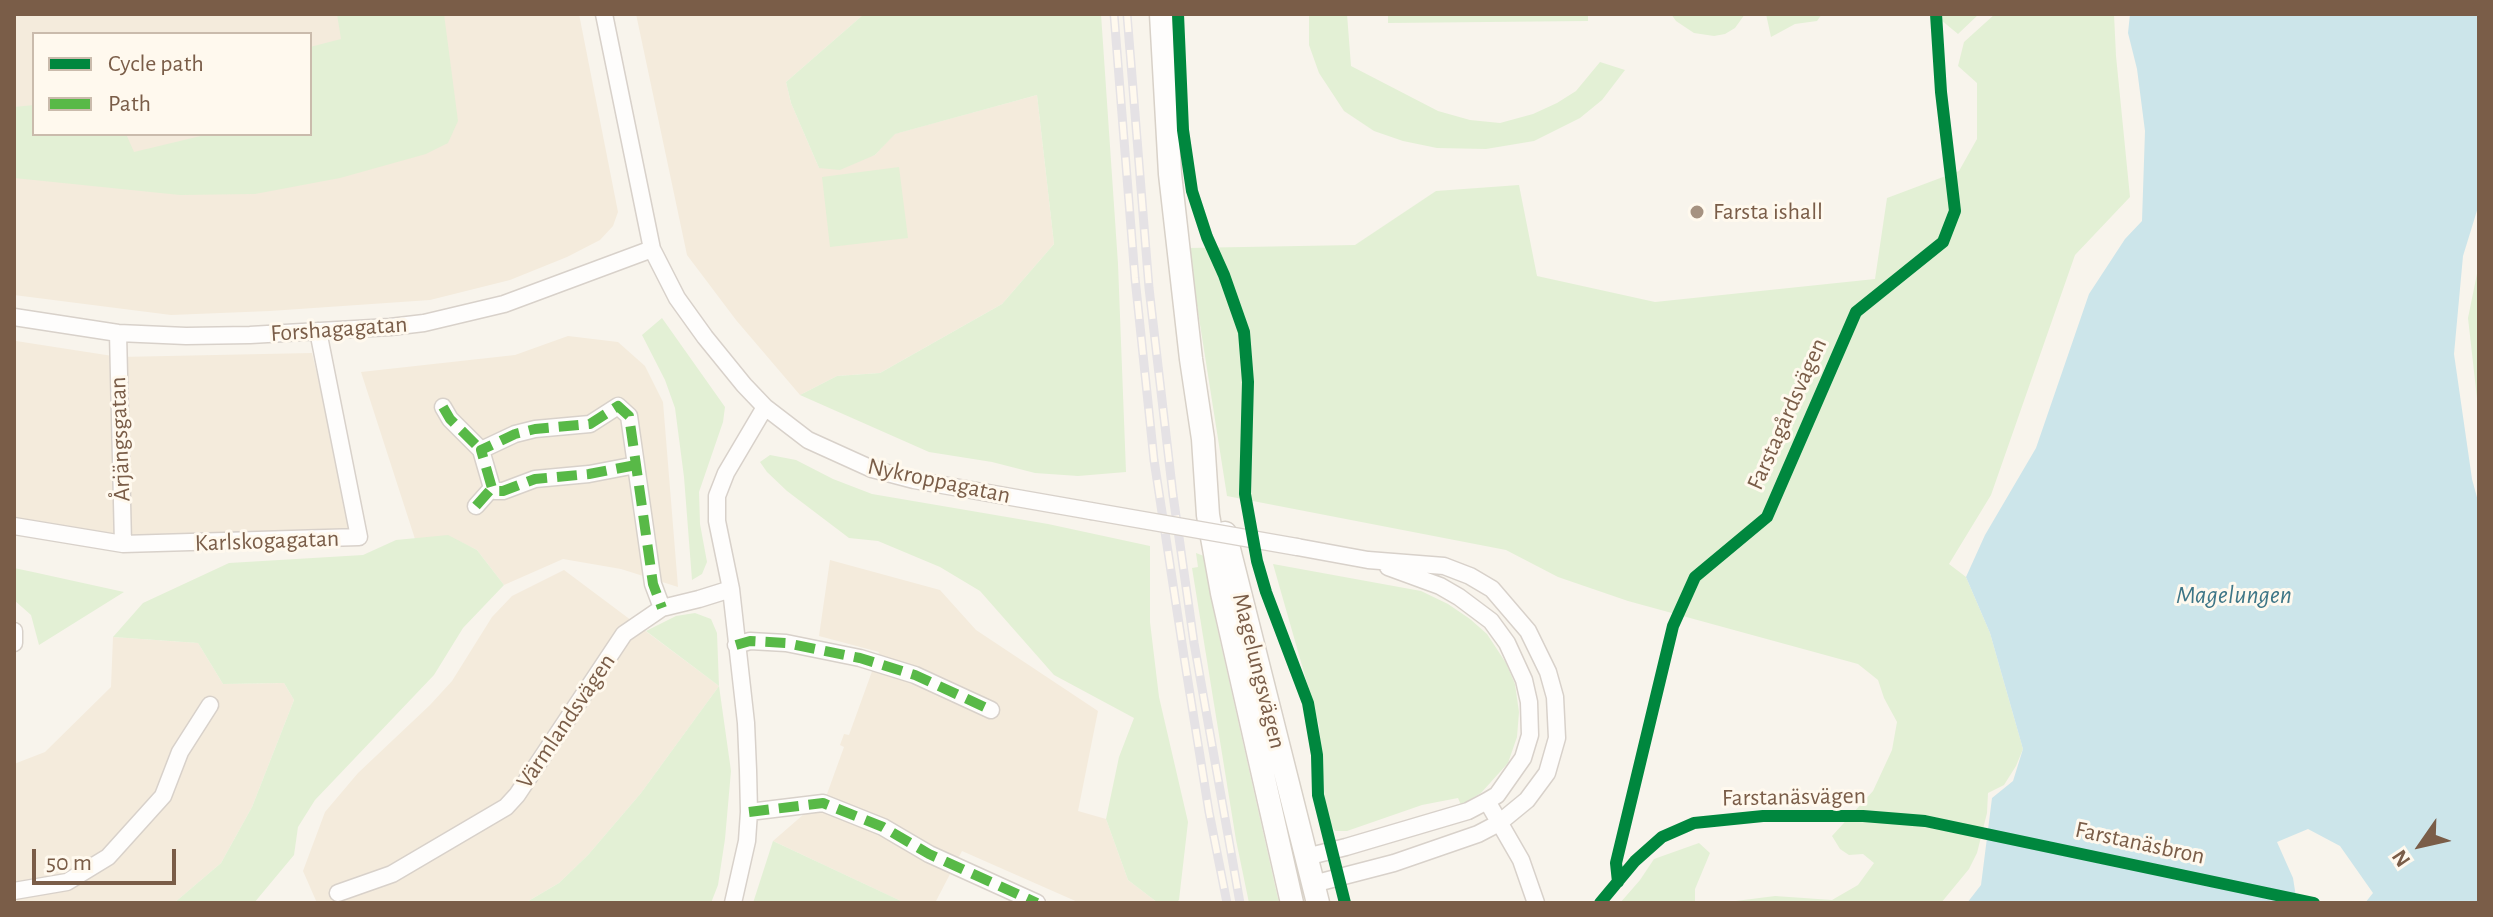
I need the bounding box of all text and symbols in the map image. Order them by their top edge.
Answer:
legend [32,32,312,136]
text: Cycle path [108,52,204,76]
text: Path [108,92,151,116]
place label: Farsta ishall [1713,198,1823,226]
marker: Farsta ishall [1688,203,1706,221]
street label: Forshagagatan [270,310,408,348]
street label: Farstagårdsvägen [1741,334,1833,494]
street label: Årjängsgatan [103,376,137,502]
street label: Nykroppagatan [865,452,1013,510]
street label: Karlskogagatan [194,524,340,558]
water label: Magelungen [2176,579,2292,611]
street label: Magelungsvägen [1226,590,1292,752]
street label: Värmlandsvägen [510,648,622,794]
street label: Farstanäsvägen [1722,781,1866,813]
north arrow [2381,805,2461,885]
street label: Farstanäsbron [2073,815,2207,871]
scale bar [36,833,180,883]
text: N [2388,846,2415,871]
text: 50 m [46,851,92,875]

